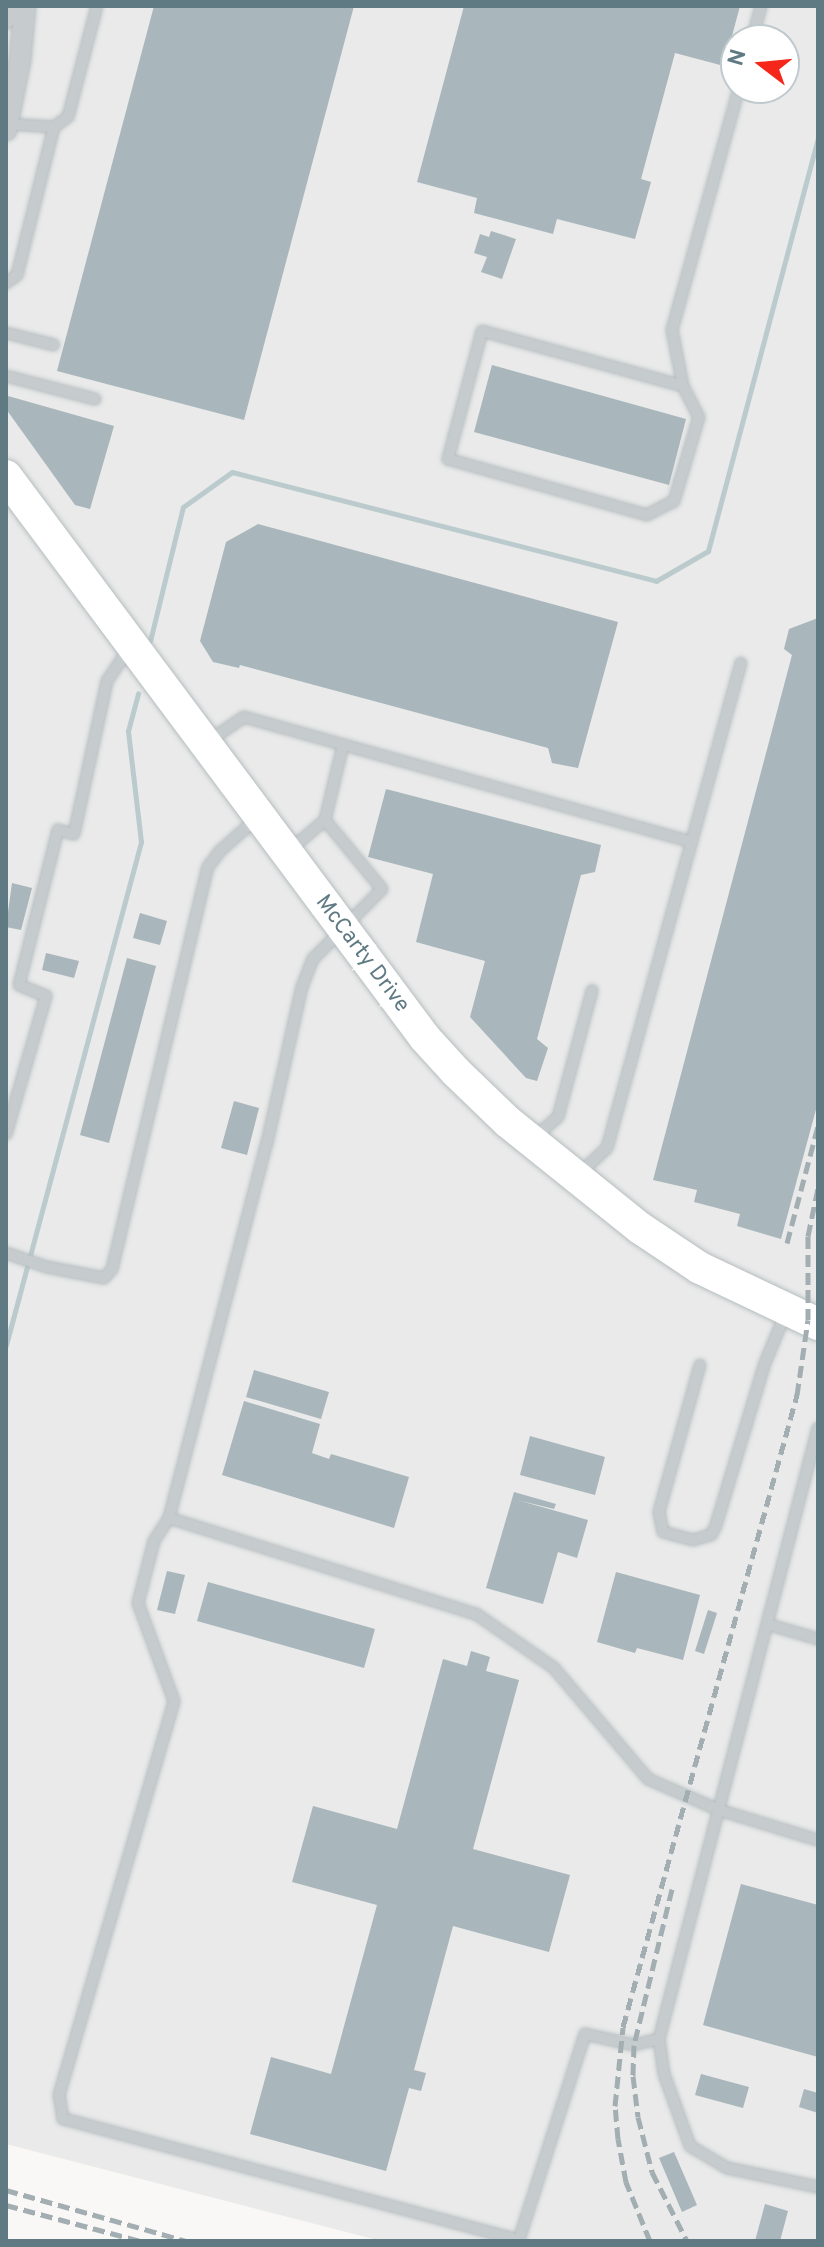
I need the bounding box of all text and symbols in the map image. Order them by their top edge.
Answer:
north arrow [720,24,800,104]
text: N [723,46,754,69]
street label: McCarty Drive [309,890,415,1018]

